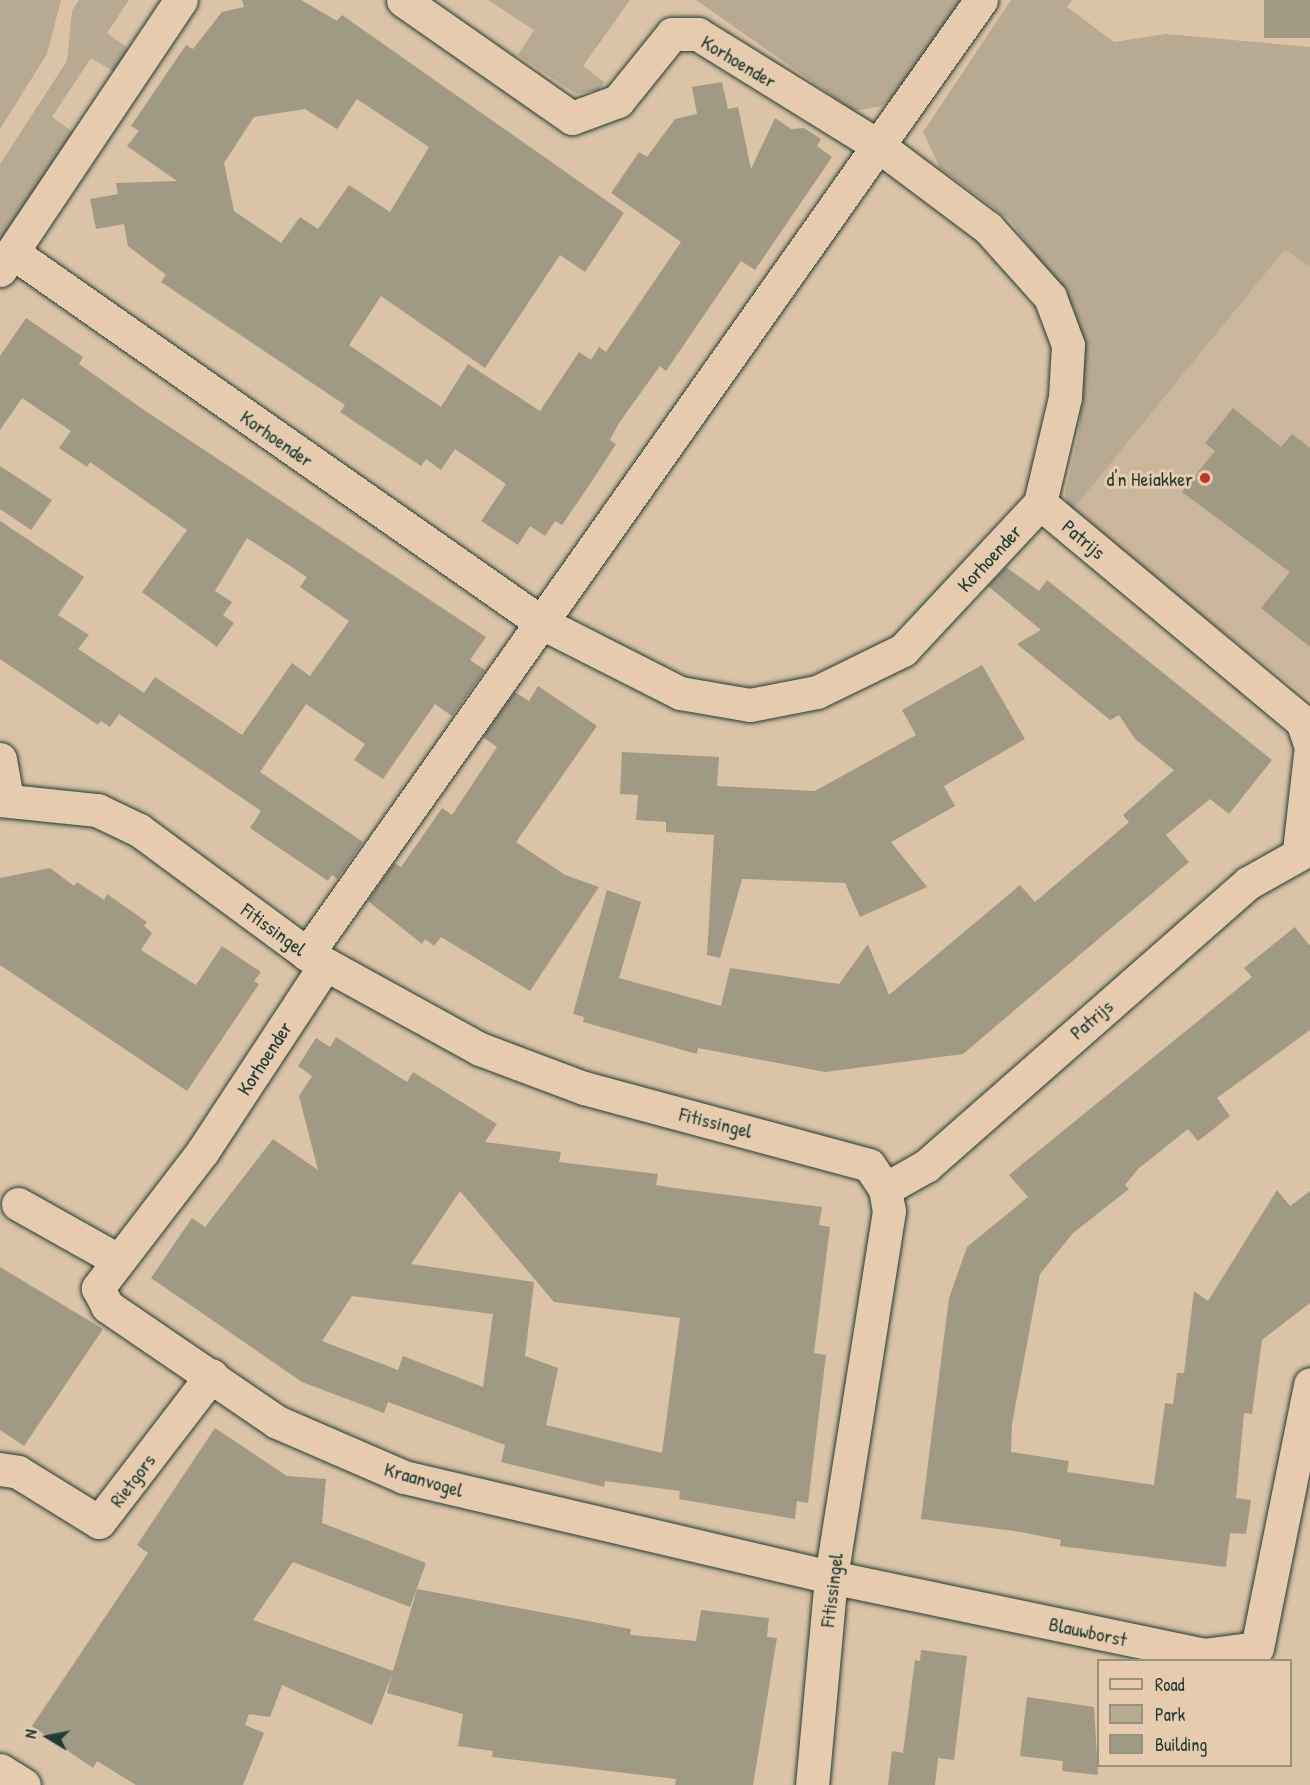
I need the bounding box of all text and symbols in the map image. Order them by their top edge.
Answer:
street label: Korhoender [697,29,781,93]
street label: Korhoender [236,404,318,472]
place label: d'n Heiakker [1106,466,1193,490]
marker: d'n Heiakker [1198,471,1212,485]
street label: Patrijs [1058,514,1110,564]
street label: Korhoender [952,519,1026,597]
street label: Fitissingel [237,897,311,961]
street label: Patrijs [1065,994,1117,1044]
street label: Korhoender [231,1017,297,1099]
street label: Fitissingel [677,1101,755,1143]
street label: Rietgors [104,1449,160,1511]
street label: Kraanvogel [382,1456,466,1502]
street label: Fitissingel [815,1552,847,1628]
street label: Blauwborst [1047,1611,1129,1651]
legend [1097,1659,1292,1767]
text: Road [1155,1672,1185,1697]
text: Park [1155,1702,1185,1727]
north arrow [18,1707,78,1767]
text: N [19,1728,42,1740]
text: Building [1155,1732,1207,1757]

